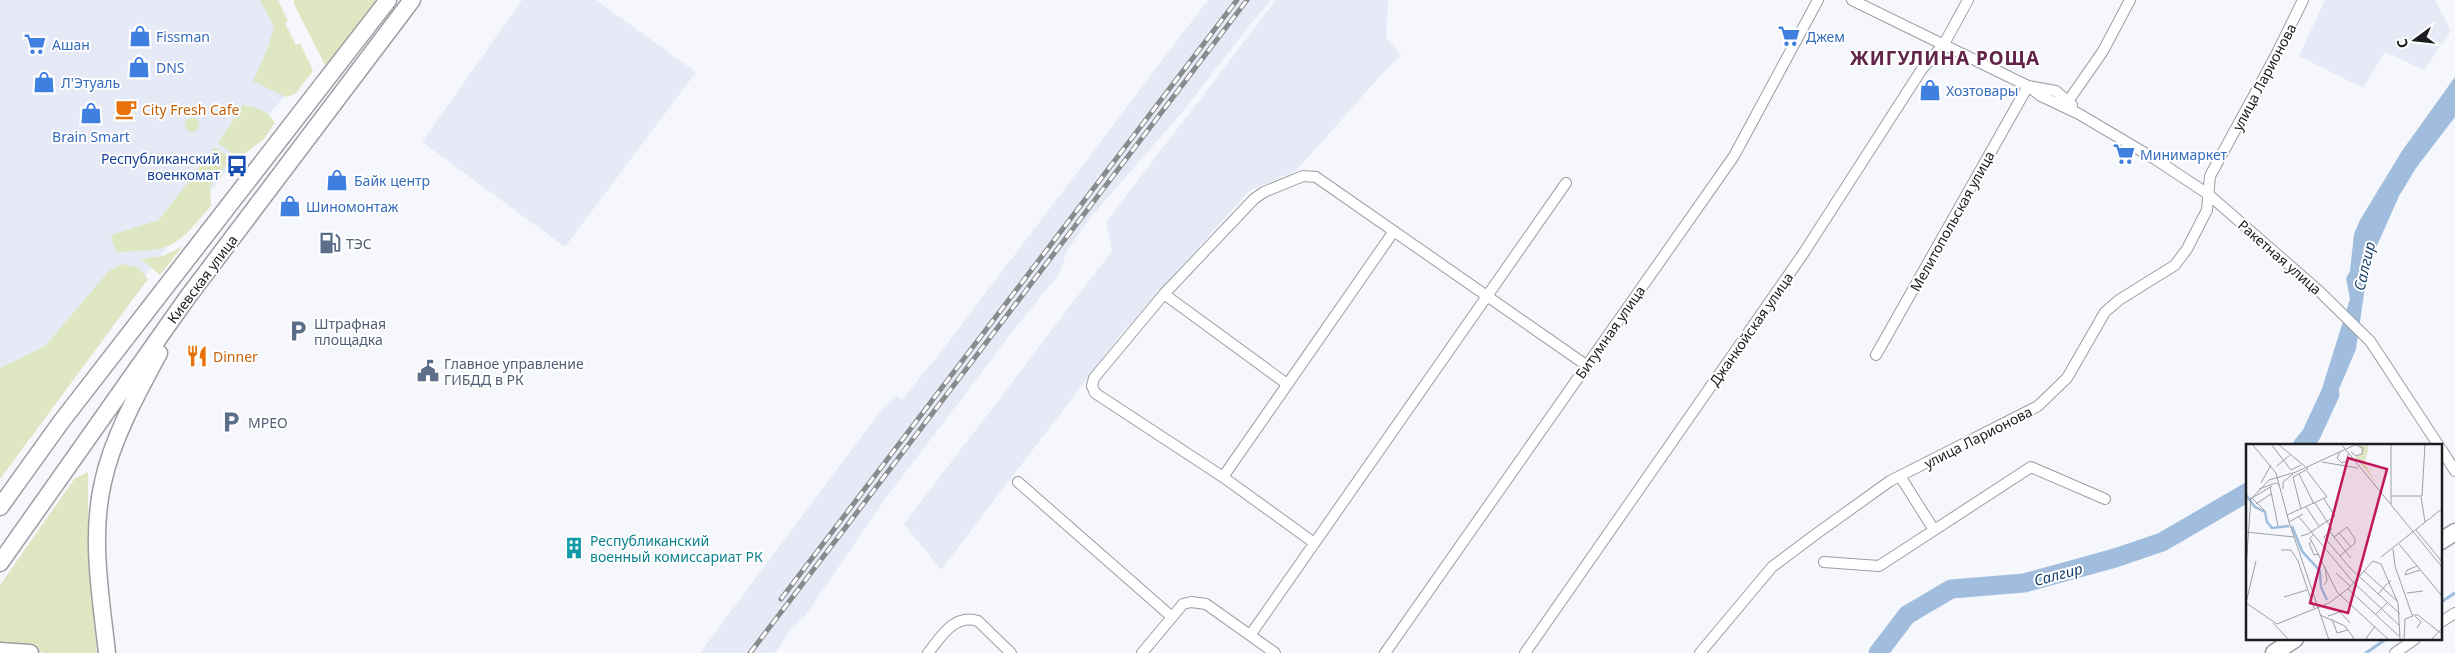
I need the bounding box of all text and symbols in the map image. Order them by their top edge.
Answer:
north arrow [2390,15,2440,65]
street label: улица Ларионова [2228,20,2300,134]
shop icon: Fissman [127,23,153,49]
supermarket icon: Джем [1776,23,1802,49]
place label: Fissman [156,27,210,46]
place label: Джем [1806,27,1845,46]
supermarket icon: Ашан [22,31,48,57]
place label: Ашан [52,35,90,54]
text: С [2392,37,2412,50]
district label: ЖИГУЛИНА РОЩА [1850,45,2040,71]
shop icon: DNS [126,54,152,80]
place label: DNS [156,58,185,77]
shop icon: Л'Этуаль [31,69,57,95]
place label: Л'Этуаль [61,73,120,92]
shop icon: Хозтовары [1917,77,1943,103]
place label: Хозтовары [1946,81,2018,100]
cafe icon: City Fresh Cafe [113,96,139,122]
shop icon: Brain Smart [78,100,104,126]
place label: City Fresh Cafe [142,100,239,119]
place label: Brain Smart [52,127,130,146]
supermarket icon: Минимаркет [2111,141,2137,167]
place label: Минимаркет [2140,145,2227,164]
street label: Мелитопольская улица [1905,147,1999,295]
place label: Республиканский военкомат [101,149,220,184]
bus stop icon: Республиканский военкомат [224,153,250,179]
shop icon: Байк центр [324,167,350,193]
place label: Байк центр [354,171,430,190]
shop icon: Шиномонтаж [277,193,303,219]
place label: Шиномонтаж [306,197,399,216]
street label: Ракетная улица [2234,215,2326,299]
fuel station icon: ТЭС [317,230,343,256]
street label: Киевская улица [162,231,242,327]
place label: ТЭС [346,234,372,253]
water label: Салгир [2349,240,2379,292]
street label: Джанкойская улица [1705,269,1797,389]
street label: Битумная улица [1571,282,1649,382]
place label: Штрафная площадка [314,314,386,349]
parking icon: Штрафная площадка [285,318,311,344]
restaurant icon: Dinner [184,343,210,369]
place label: Dinner [213,347,258,366]
place label: Главное управление ГИБДД в РК [444,354,584,389]
public building icon: Главное управление ГИБДД в РК [415,358,441,384]
street label: улица Ларионова [1921,402,2035,472]
parking icon: МРЕО [218,409,244,435]
place label: МРЕО [248,413,288,432]
inset map [2246,444,2442,640]
place label: Республиканский военный комиссариат РК [590,531,763,566]
building icon: Республиканский военный комиссариат РК [561,535,587,561]
water label: Салгир [2031,558,2085,590]

